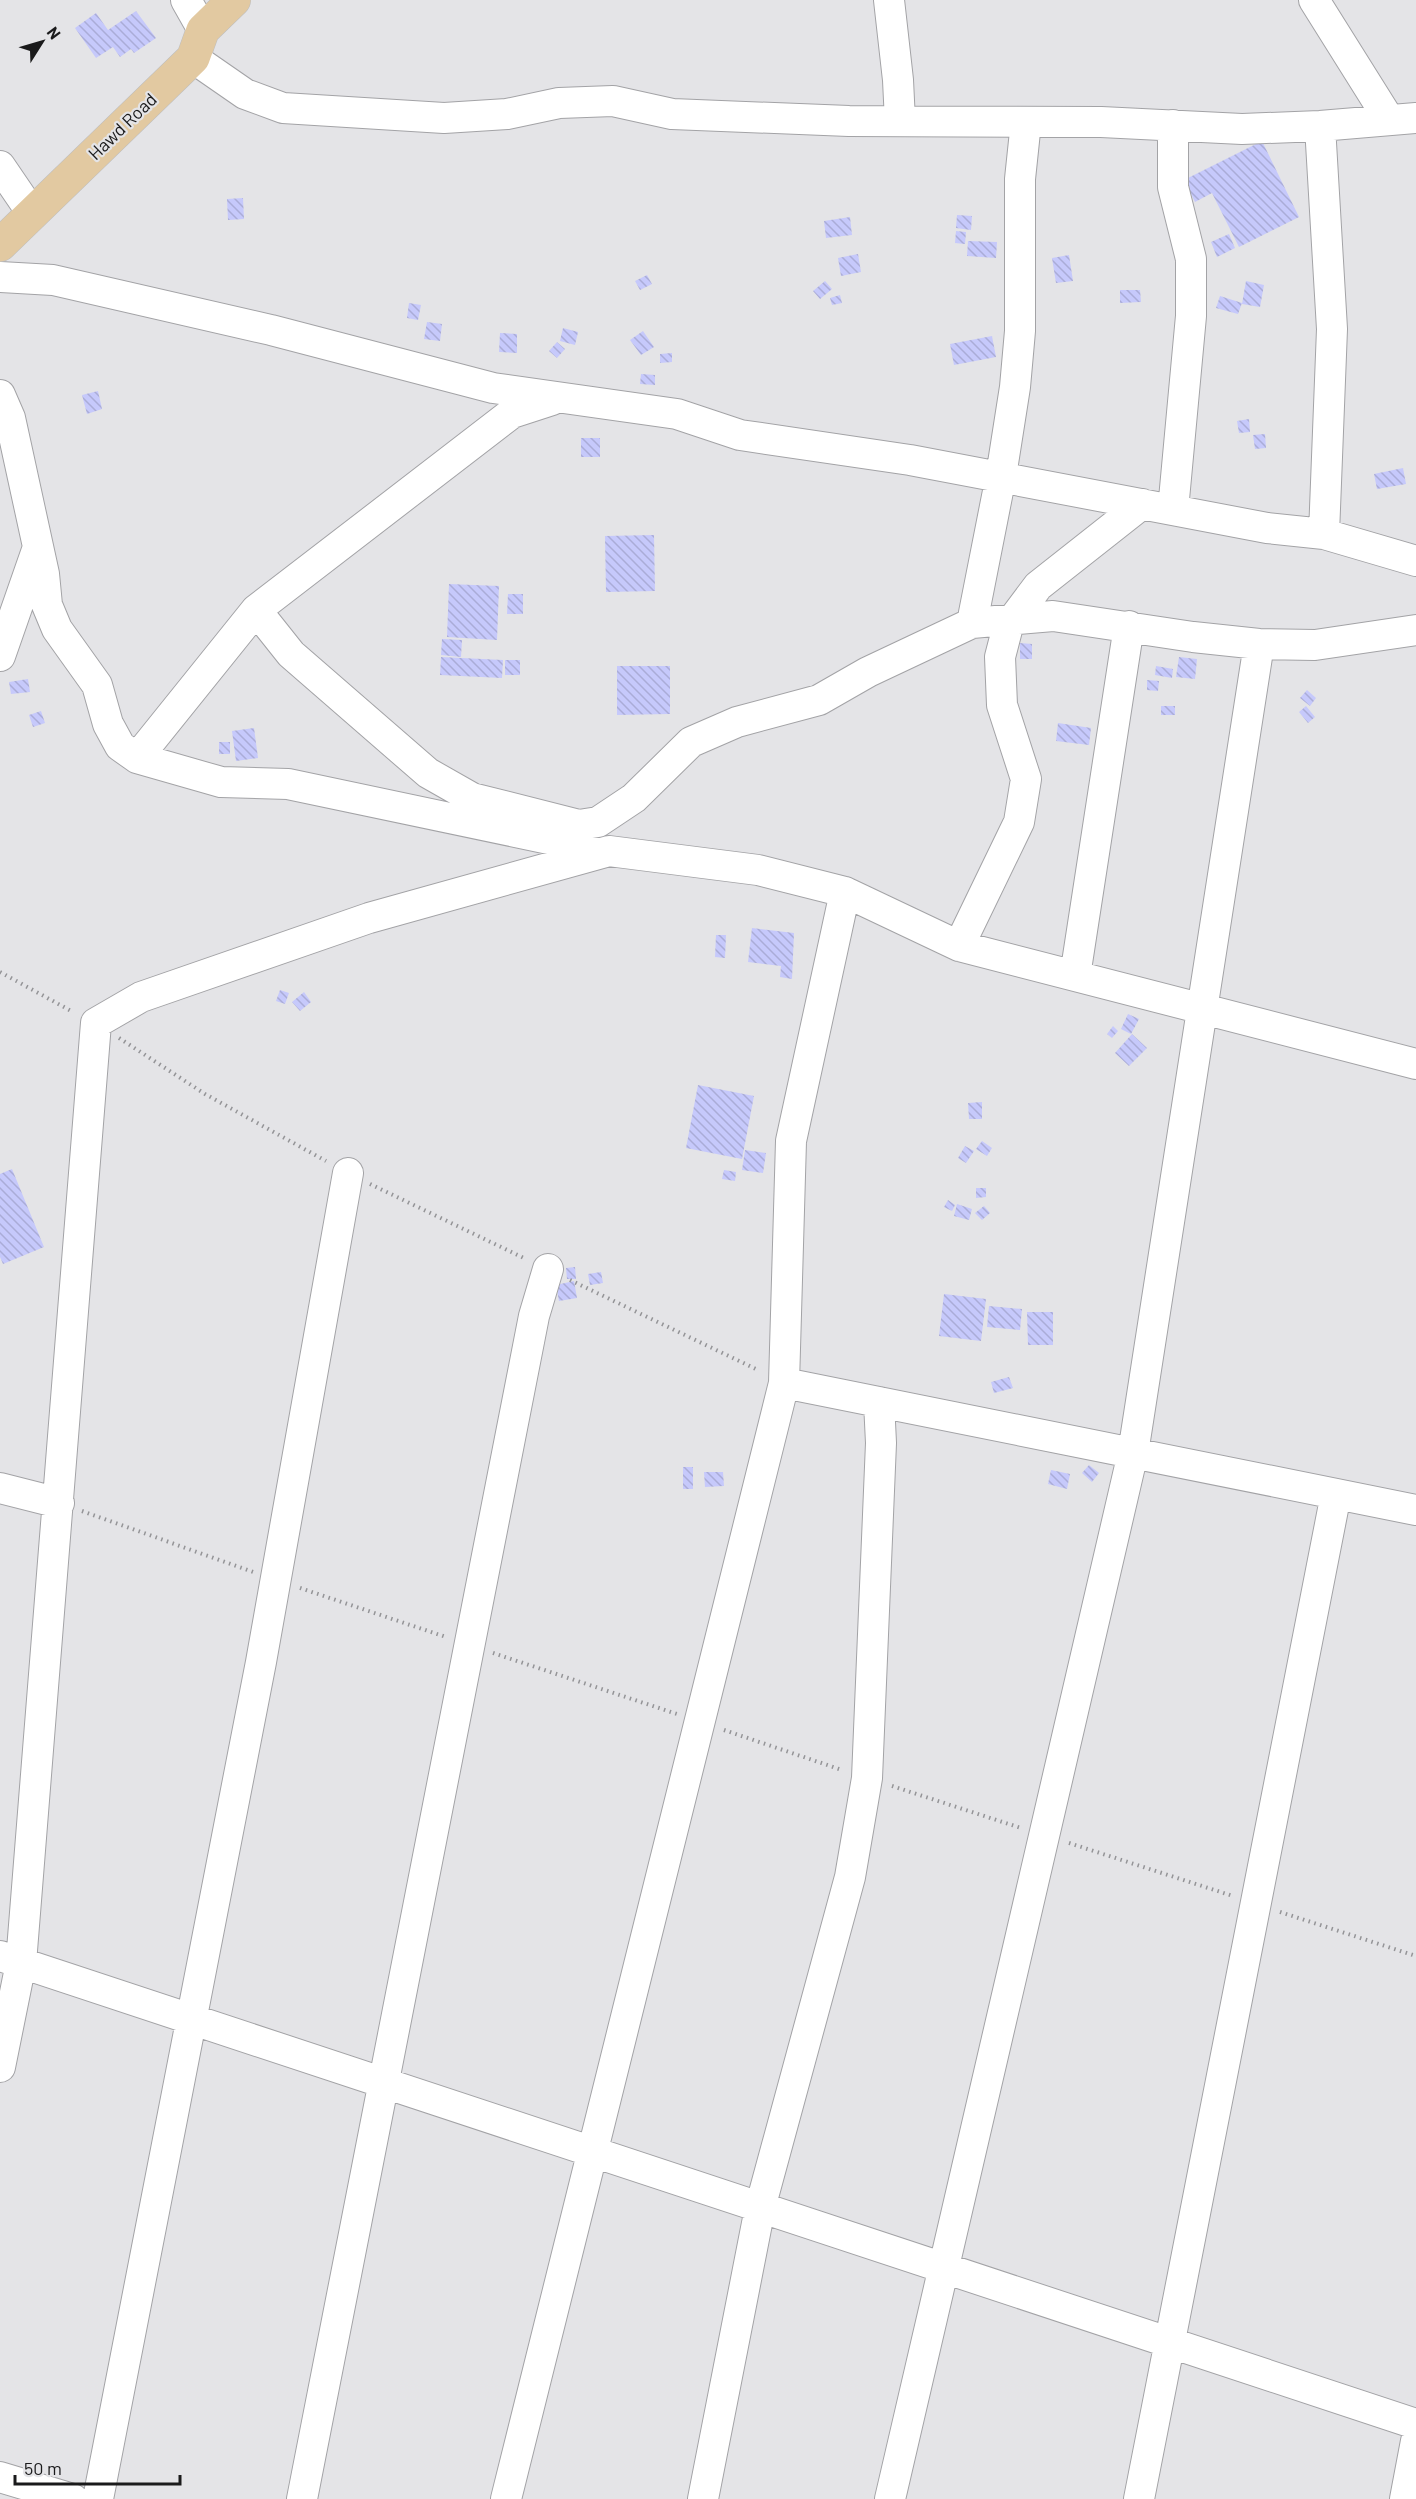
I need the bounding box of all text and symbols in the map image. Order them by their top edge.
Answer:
north arrow [12,12,72,72]
text: N [44,23,65,43]
street label: Hawd Road [83,88,161,164]
scale bar [15,2448,180,2486]
text: 50 m [24,2457,62,2479]

